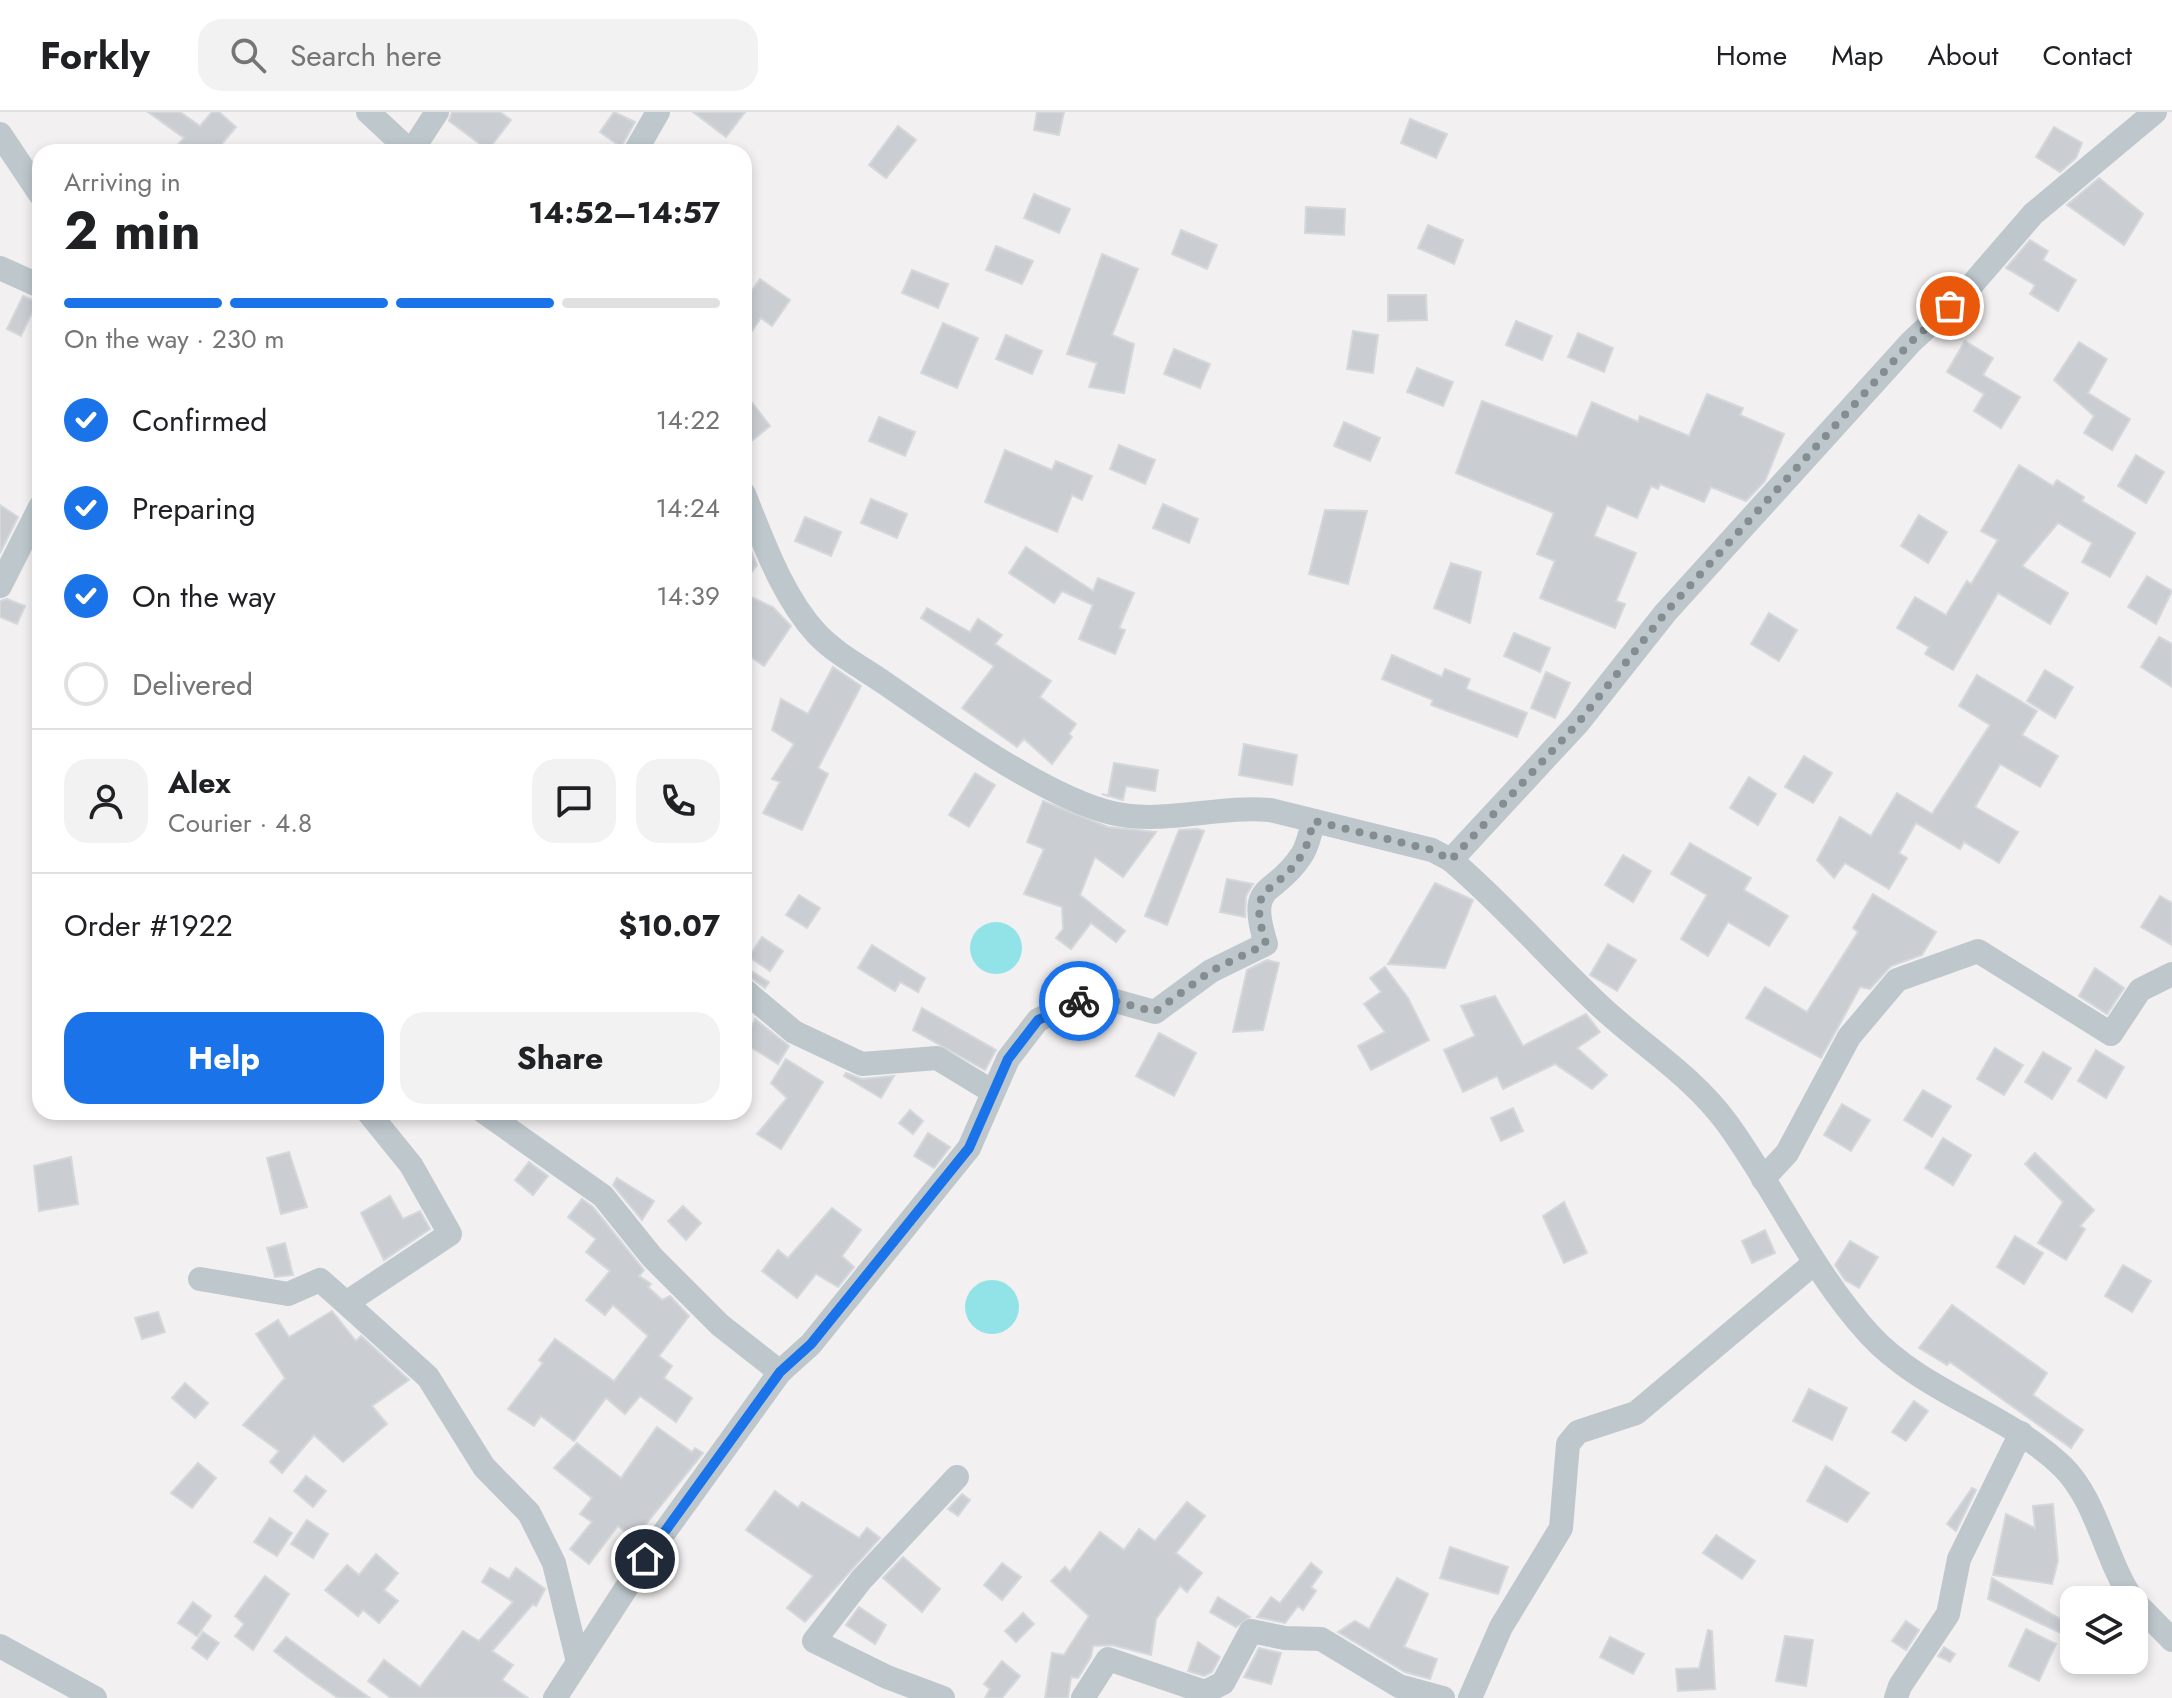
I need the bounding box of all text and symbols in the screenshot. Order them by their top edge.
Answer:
search box [198,19,758,91]
text: Forkly [40,28,150,83]
icon: search [226,33,270,77]
text: Search here [290,34,442,77]
text: Home [1716,35,1787,76]
text: Map [1831,35,1883,76]
text: About [1927,35,1999,76]
text: Contact [2043,35,2132,76]
text: Arriving in [64,163,181,201]
text: 14:52–14:57 [528,191,720,234]
text: 2 min [64,193,201,269]
pin [1916,272,1984,340]
icon: bag [1928,284,1972,328]
text: On the way · 230 m [64,320,285,358]
icon: check [64,398,108,442]
text: Confirmed [132,399,267,442]
text: 14:22 [656,401,720,439]
icon: check [64,486,108,530]
text: Preparing [132,487,256,530]
text: 14:24 [655,489,720,527]
icon: check [64,574,108,618]
text: On the way [132,575,276,618]
text: 14:39 [656,577,720,615]
text: Delivered [132,663,253,706]
button: person [64,759,148,843]
button: chat [532,759,616,843]
button: phone [636,759,720,843]
text: Alex [168,761,231,804]
text: Courier · 4.8 [168,804,312,842]
text: Order #1922 [64,904,233,947]
text: $10.07 [619,904,720,947]
courier [1039,961,1119,1041]
icon: bike [1057,979,1101,1023]
button: Help [64,1012,384,1104]
button: Share [400,1012,720,1104]
pin [611,1525,679,1593]
icon: home [623,1537,667,1581]
map controls [2060,1586,2148,1674]
button: layers [2060,1586,2148,1674]

